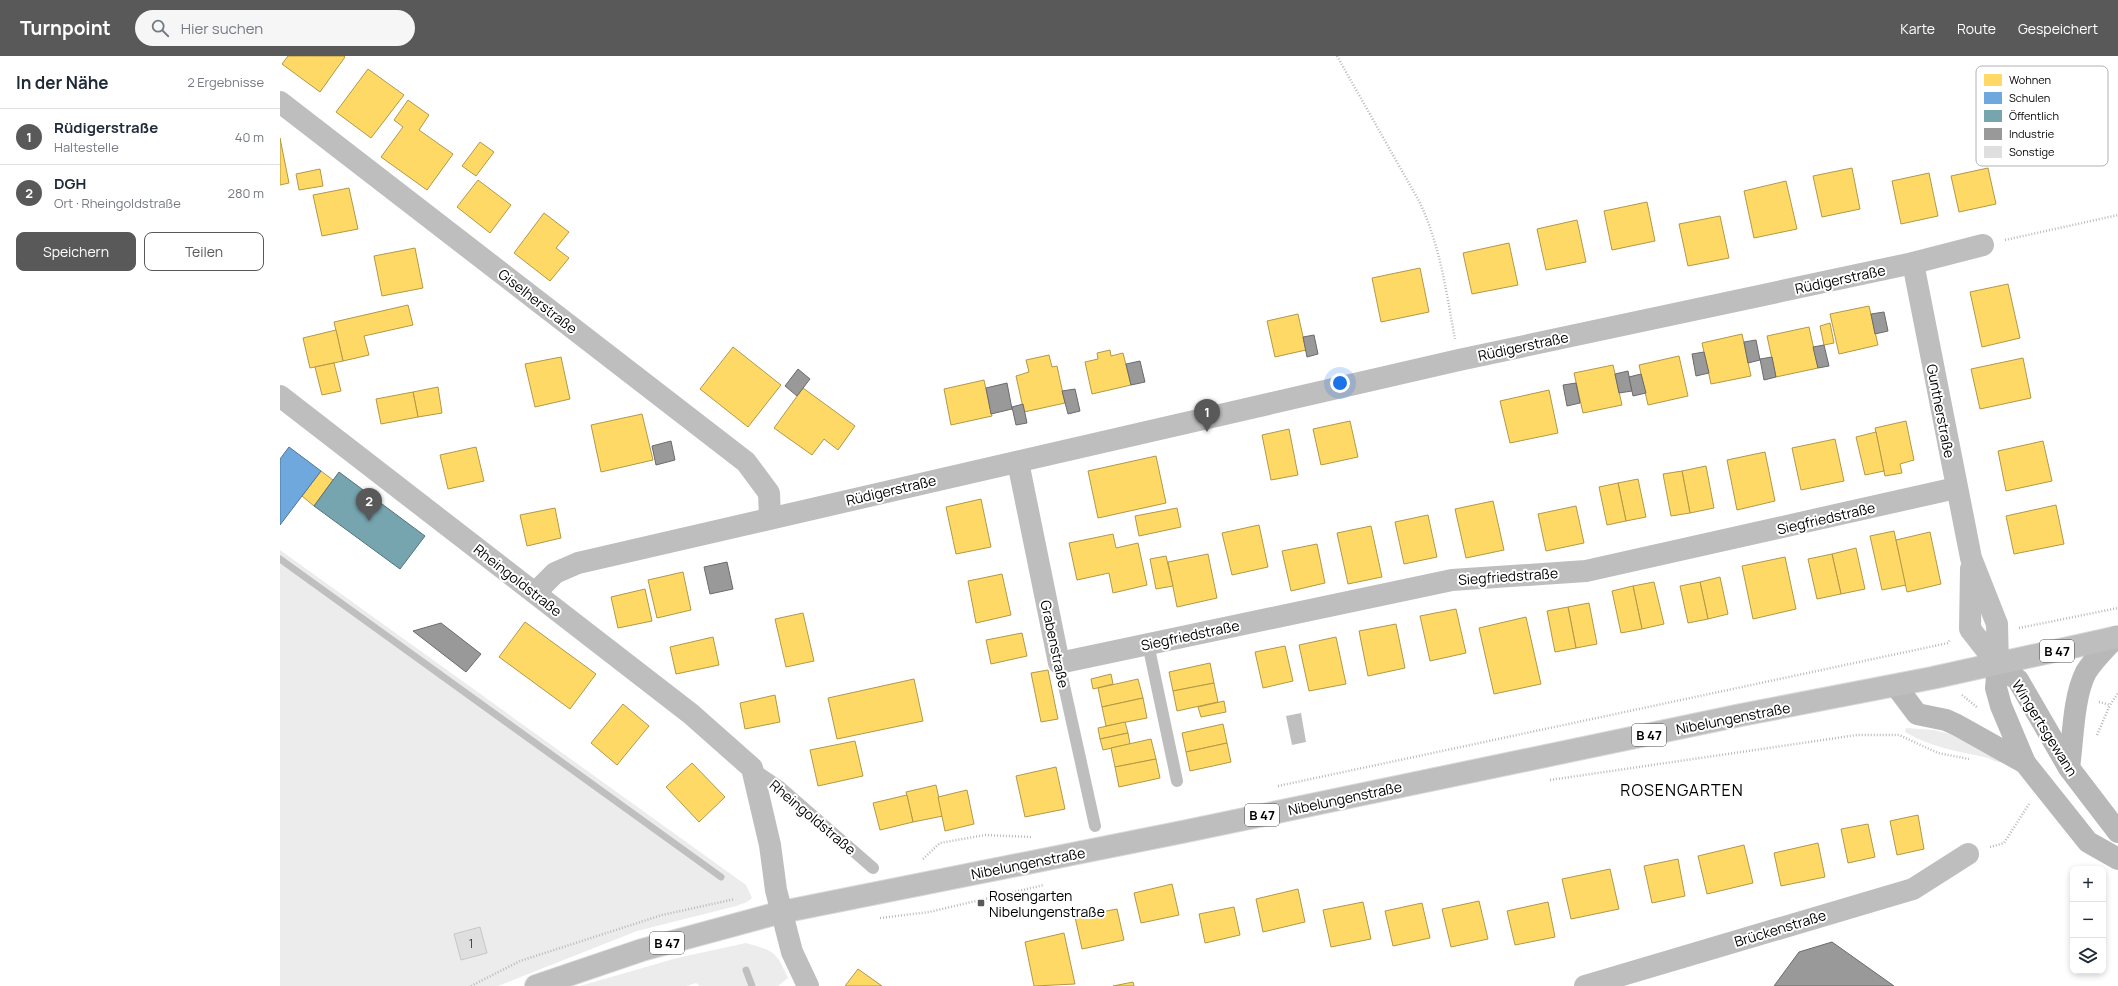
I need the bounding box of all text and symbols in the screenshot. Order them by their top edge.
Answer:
search box [135,10,415,46]
text: Turnpoint [20,15,111,41]
icon: search [149,17,171,39]
text: Hier suchen [181,18,263,39]
text: Karte [1900,19,1935,38]
text: Route [1957,19,1996,38]
text: Gespeichert [2018,19,2098,38]
legend [1976,66,2108,166]
text: In der Nähe [16,71,109,94]
text: Wohnen [2009,72,2051,87]
text: 2 Ergebnisse [187,73,264,91]
text: Schulen [2009,90,2050,105]
text: Öffentlich [2009,108,2059,123]
text: Rüdigerstraße [54,117,158,138]
text: Industrie [2009,126,2055,141]
text: 1 [26,128,32,146]
text: 40 m [235,128,264,146]
text: Haltestelle [54,138,119,156]
text: Sonstige [2009,144,2055,159]
text: DGH [54,173,86,194]
text: 2 [25,184,33,202]
text: 280 m [227,184,264,202]
text: Ort · Rheingoldstraße [54,194,181,212]
button: Speichern [16,232,136,271]
button: Teilen [144,232,264,271]
street label: Rüdigerstraße [1793,260,1887,298]
street label: Giselherstraße [495,264,581,338]
street label: Rüdigerstraße [1476,327,1570,365]
street label: Guntherstraße [1923,362,1959,460]
your location [1330,373,1350,393]
pin: 1 [1194,399,1220,432]
street label: Rüdigerstraße [844,470,938,510]
pin: 2 [356,488,382,521]
street label: Siegfriedstraße [1775,497,1877,539]
street label: Rheingoldstraße [470,540,566,620]
street label: Siegfriedstraße [1457,563,1559,589]
street label: Grabenstraße [1036,598,1074,690]
street label: Siegfriedstraße [1139,615,1241,655]
road number: B 47 [2040,640,2074,662]
street label: Wingertsgewann [2008,676,2082,780]
street label: Nibelungenstraße [1674,698,1792,738]
road number: B 47 [1632,724,1666,746]
street label: Rheingoldstraße [766,775,860,859]
street label: Nibelungenstraße [1286,777,1404,819]
district label: ROSENGARTEN [1620,779,1744,801]
road number: B 47 [1245,804,1279,826]
street label: Nibelungenstraße [969,843,1087,883]
map controls [2070,866,2106,974]
button: + [2070,866,2106,902]
place label: Rosengarten Nibelungenstraße [989,886,1105,921]
marker: Rosengarten Nibelungenstraße [976,898,986,908]
button: − [2070,902,2106,938]
street label: Brückenstraße [1732,905,1828,951]
road number: B 47 [650,932,684,954]
house number: 1 [469,935,473,952]
button: layers [2070,938,2106,974]

